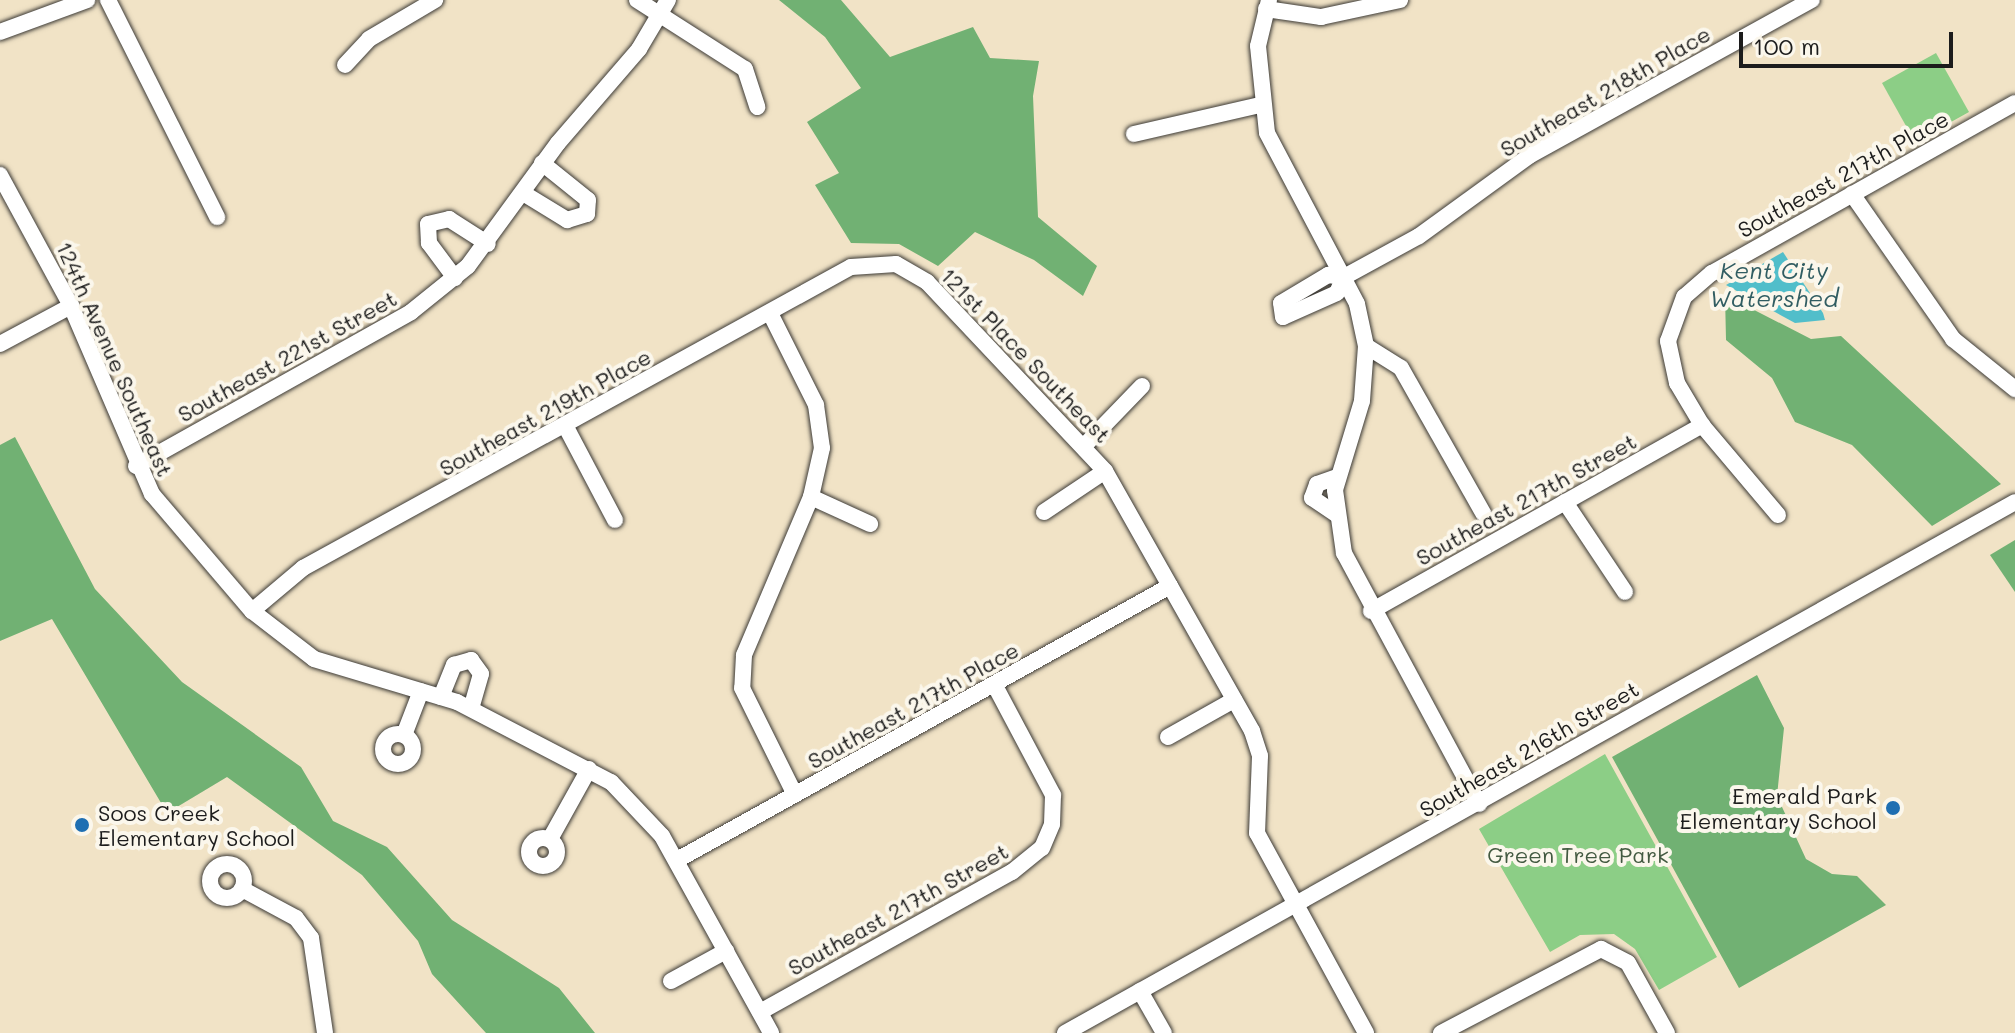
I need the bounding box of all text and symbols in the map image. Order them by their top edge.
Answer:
scale bar [1743,16,1957,66]
street label: Southeast 218th Place [1495,20,1715,162]
text: 100 m [1753,30,1820,61]
street label: Southeast 217th Place [1733,105,1953,243]
street label: 124th Avenue Southeast [51,237,179,481]
water label: Kent City Watershed [1710,256,1838,312]
street label: 121st Place Southeast [936,262,1116,448]
street label: Southeast 221st Street [173,285,401,427]
street label: Southeast 219th Place [435,343,655,481]
street label: Southeast 217th Street [1411,427,1641,571]
street label: Southeast 217th Place [803,636,1023,774]
street label: Southeast 216th Street [1415,675,1643,823]
place label: Emerald Park Elementary School [1680,782,1877,834]
place label: Soos Creek Elementary School [98,799,295,850]
marker: Emerald Park Elementary School [1884,799,1902,817]
marker: Soos Creek Elementary School [73,816,91,834]
street label: Southeast 217th Street [783,837,1013,981]
park label: Green Tree Park [1487,842,1669,868]

